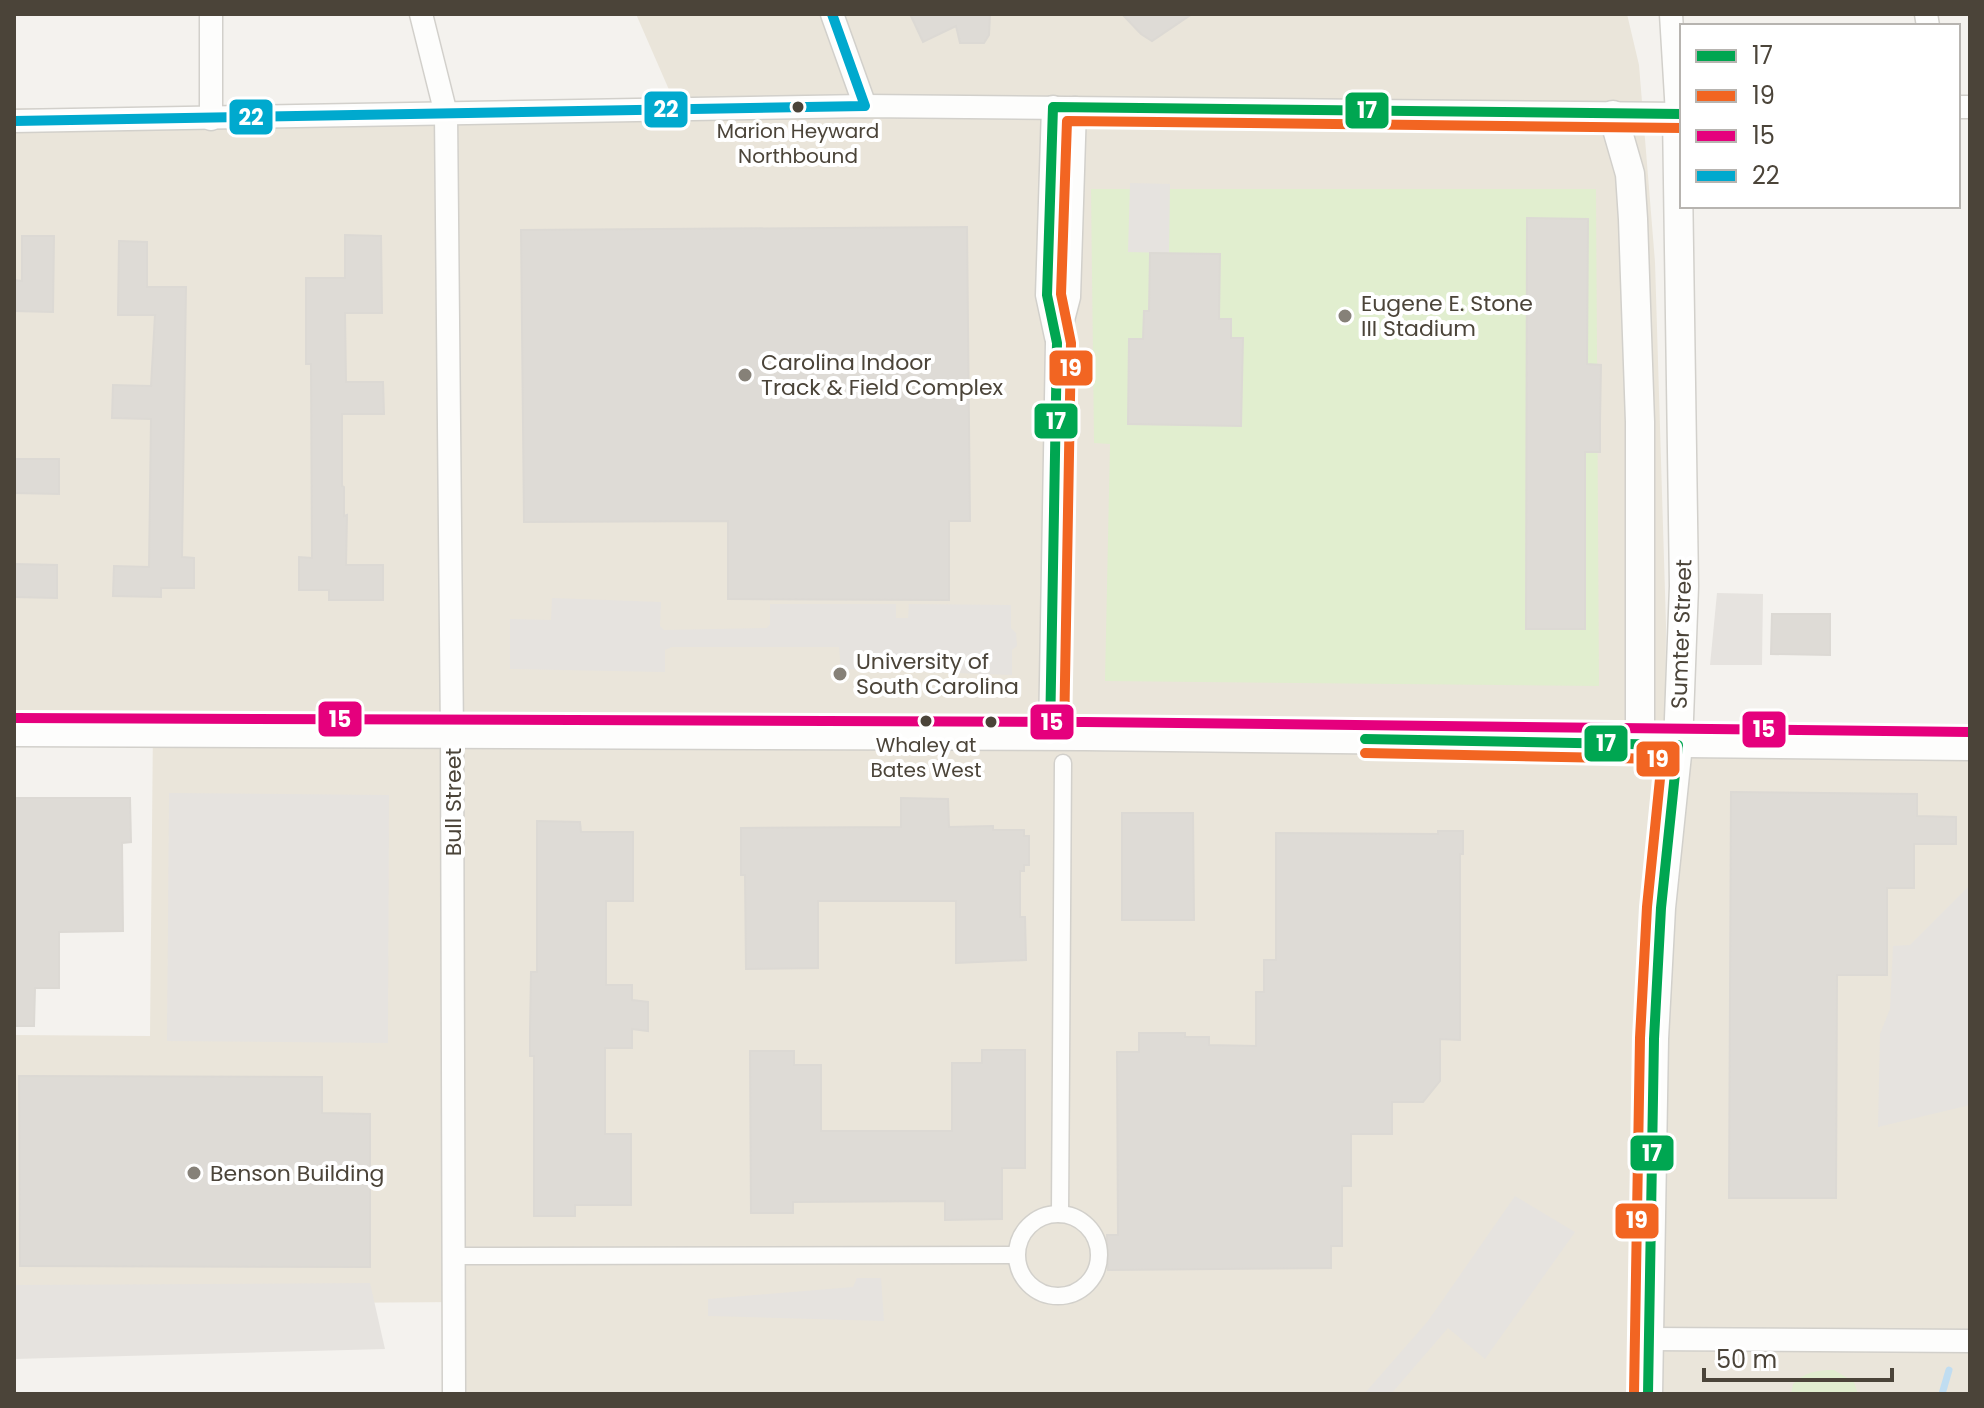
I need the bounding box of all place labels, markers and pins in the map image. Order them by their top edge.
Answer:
marker: Marion Heyward Northbound [790,99,806,115]
place label: Marion Heyward Northbound [717,117,879,170]
place label: Eugene E. Stone III Stadium [1361,288,1533,344]
marker: Eugene E. Stone III Stadium [1336,307,1354,325]
place label: Carolina Indoor Track & Field Complex [761,347,1004,403]
marker: Carolina Indoor Track & Field Complex [736,366,754,384]
place label: University of South Carolina [856,646,1019,702]
marker: University of South Carolina [831,665,849,683]
marker: Whaley at Bates West [918,713,934,729]
unlabelled marker [983,714,999,730]
place label: Whaley at Bates West [871,731,981,784]
place label: Benson Building [210,1158,384,1189]
marker: Benson Building [185,1164,203,1182]

